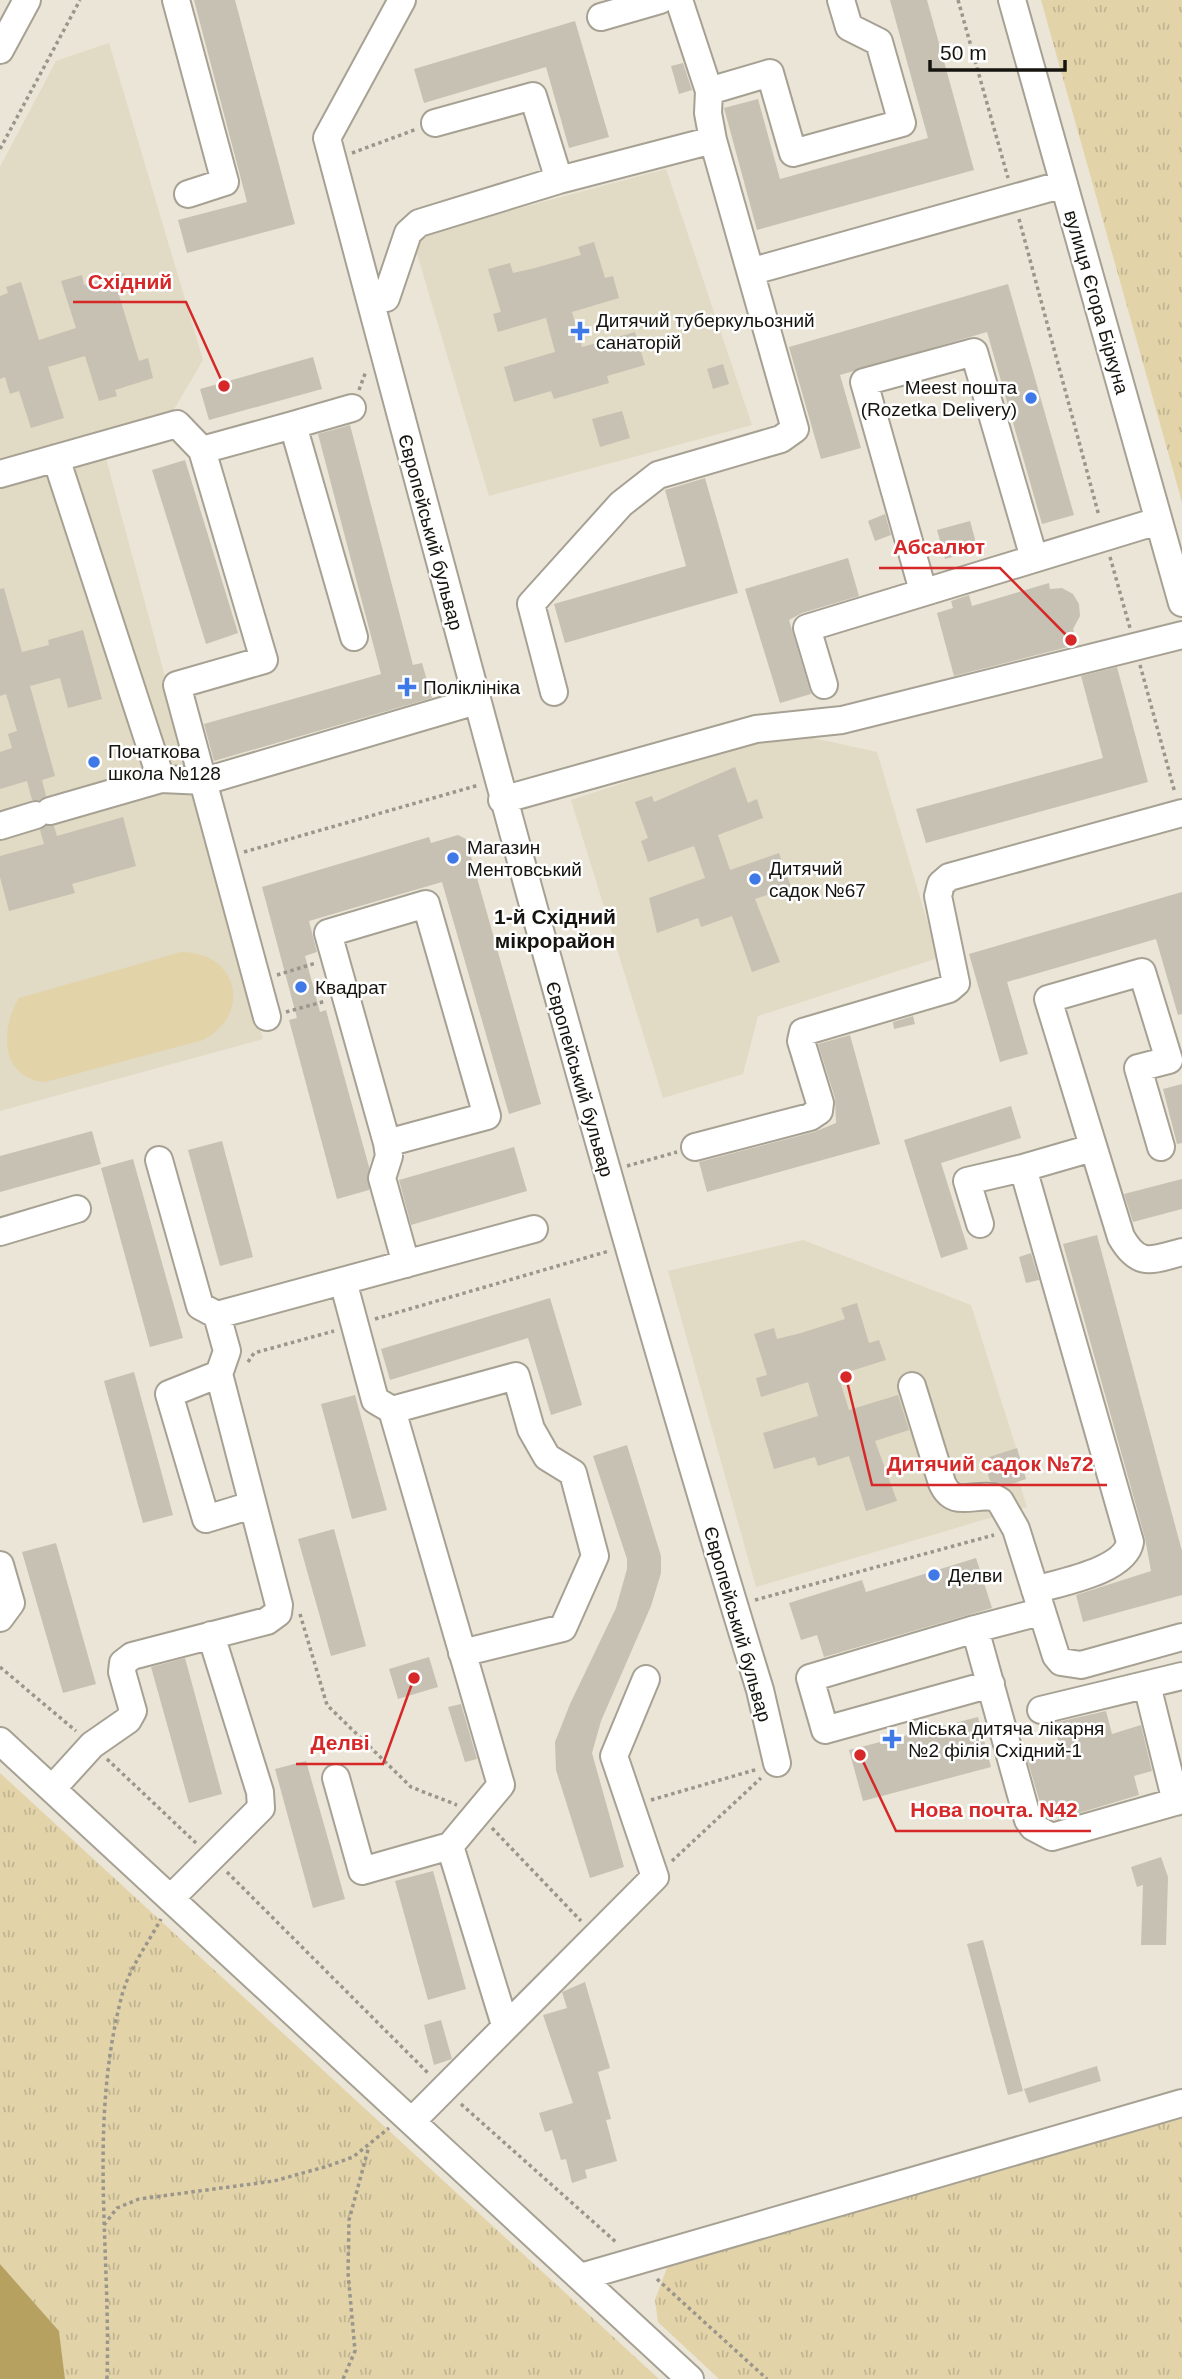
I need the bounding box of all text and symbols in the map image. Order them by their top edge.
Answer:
scale bar [930,28,1065,72]
text: 50 m [940,41,987,64]
street label: вулиця Єгора Біркуна [1060,208,1133,397]
callout: Східний [73,260,186,302]
text: Східний [88,270,172,293]
place label: Дитячий туберкульозний санаторій [596,310,815,353]
marker: Дитячий туберкульозний санаторій [570,321,590,341]
place label: Meest пошта (Rozetka Delivery) [861,377,1017,420]
marker: Meest пошта (Rozetka Delivery) [1023,390,1039,406]
street label: Європейський бульвар [394,432,467,632]
callout: Абсалют [879,526,1000,568]
text: Абсалют [893,535,985,558]
marker: Поліклініка [397,677,417,697]
place label: Поліклініка [423,677,520,698]
place label: Початкова школа №128 [108,741,221,784]
marker: Початкова школа №128 [86,754,102,770]
place label: Магазин Ментовський [467,837,582,880]
marker: Магазин Ментовський [445,850,461,866]
place label: Дитячий садок №67 [769,858,866,901]
marker: Дитячий садок №67 [747,871,763,887]
district label: 1-й Східний мікрорайон [494,905,616,952]
place label: Квадрат [315,977,387,998]
marker: Квадрат [293,979,309,995]
street label: Європейський бульвар [542,979,617,1179]
callout: Дитячий садок №72 [872,1443,1107,1485]
text: Дитячий садок №72 [886,1452,1094,1475]
street label: Європейський бульвар [700,1524,775,1724]
place label: Делви [948,1565,1003,1586]
marker: Делви [926,1567,942,1583]
place label: Міська дитяча лікарня №2 філія Східний-1 [908,1718,1104,1761]
callout: Делві [296,1722,383,1764]
marker: Міська дитяча лікарня №2 філія Східний-1 [882,1729,902,1749]
text: Делві [311,1731,369,1754]
callout: Нова почта. N42 [896,1789,1091,1831]
text: Нова почта. N42 [910,1798,1078,1821]

